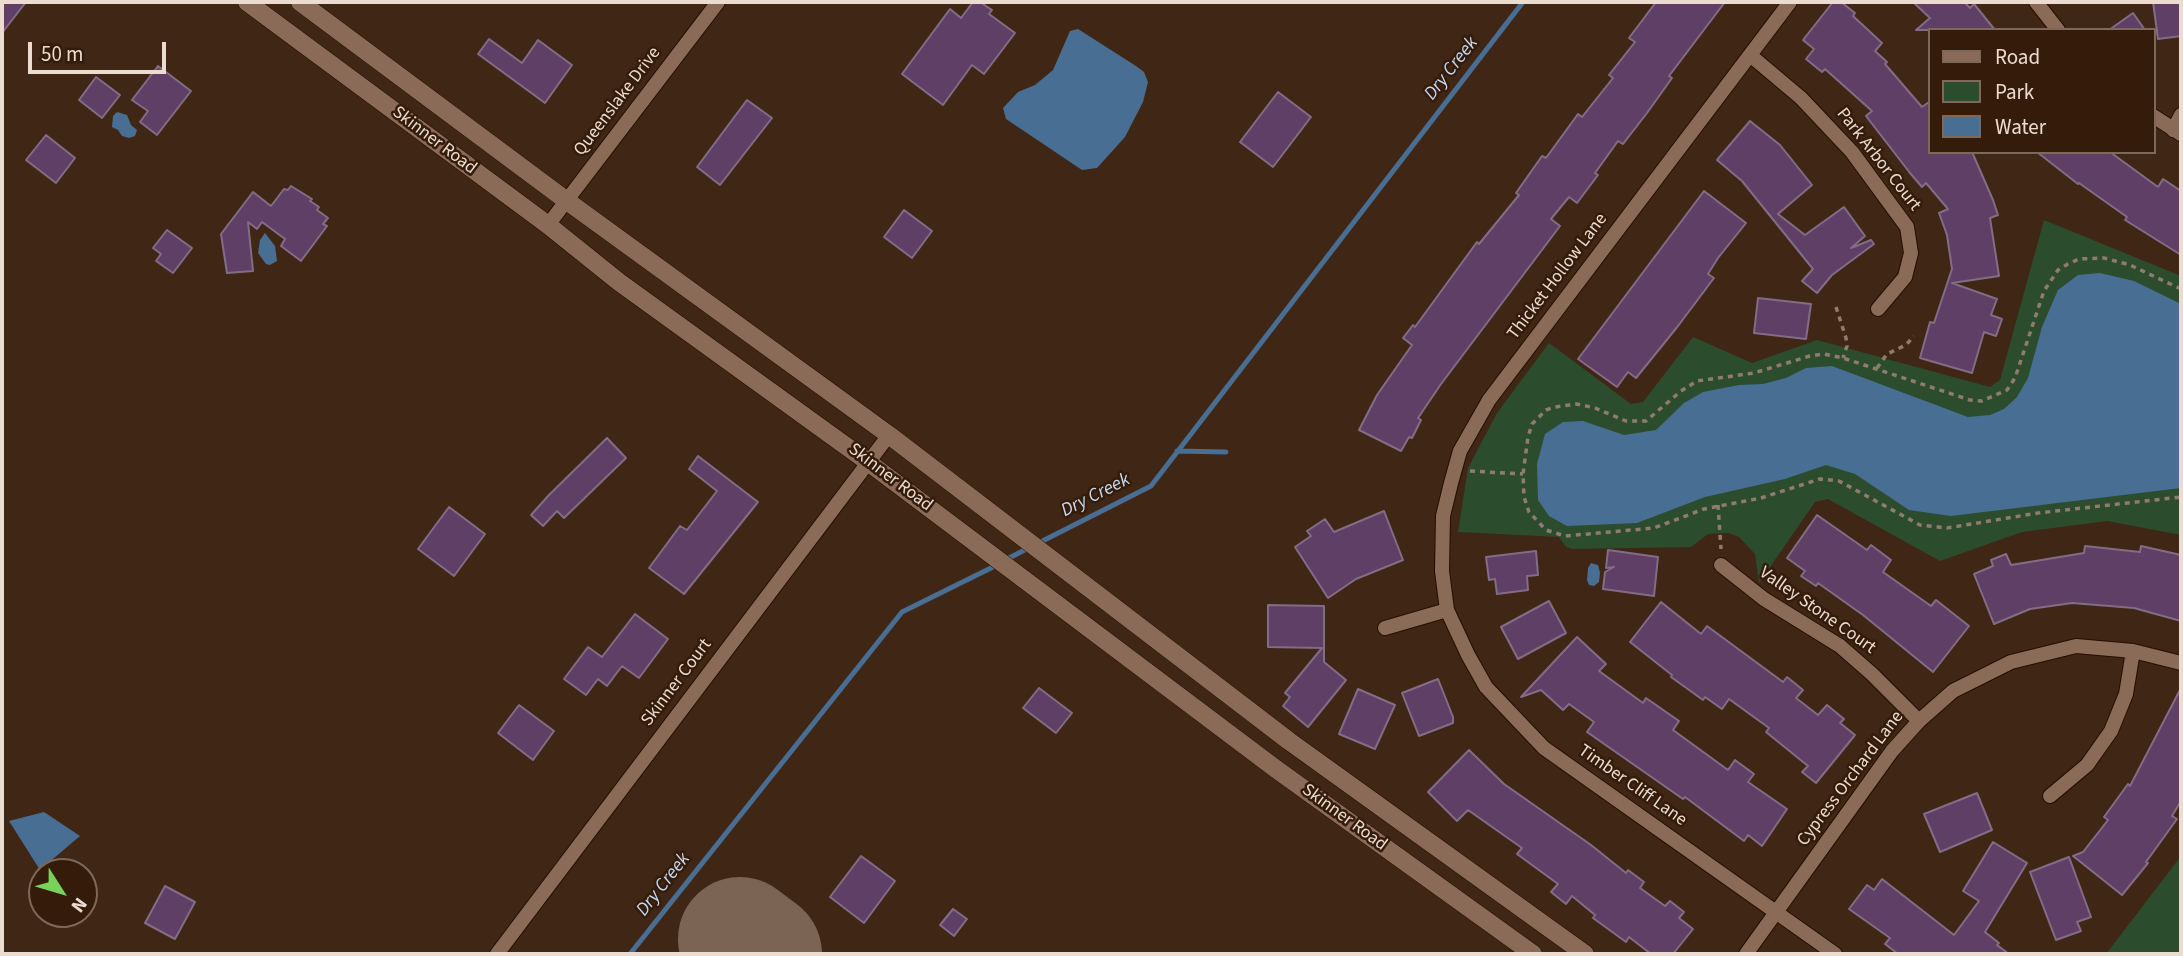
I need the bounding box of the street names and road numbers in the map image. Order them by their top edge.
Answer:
street label: Queenslake Drive [570,43,666,161]
street label: Skinner Road [388,102,480,180]
street label: Park Arbor Court [1831,104,1925,216]
street label: Thicket Hollow Lane [1503,210,1613,344]
street label: Skinner Road [844,439,936,517]
street label: Valley Stone Court [1755,563,1879,659]
street label: Skinner Court [637,635,717,731]
street label: Cypress Orchard Lane [1793,707,1909,851]
street label: Timber Cliff Lane [1574,741,1690,831]
street label: Skinner Road [1297,780,1391,856]

